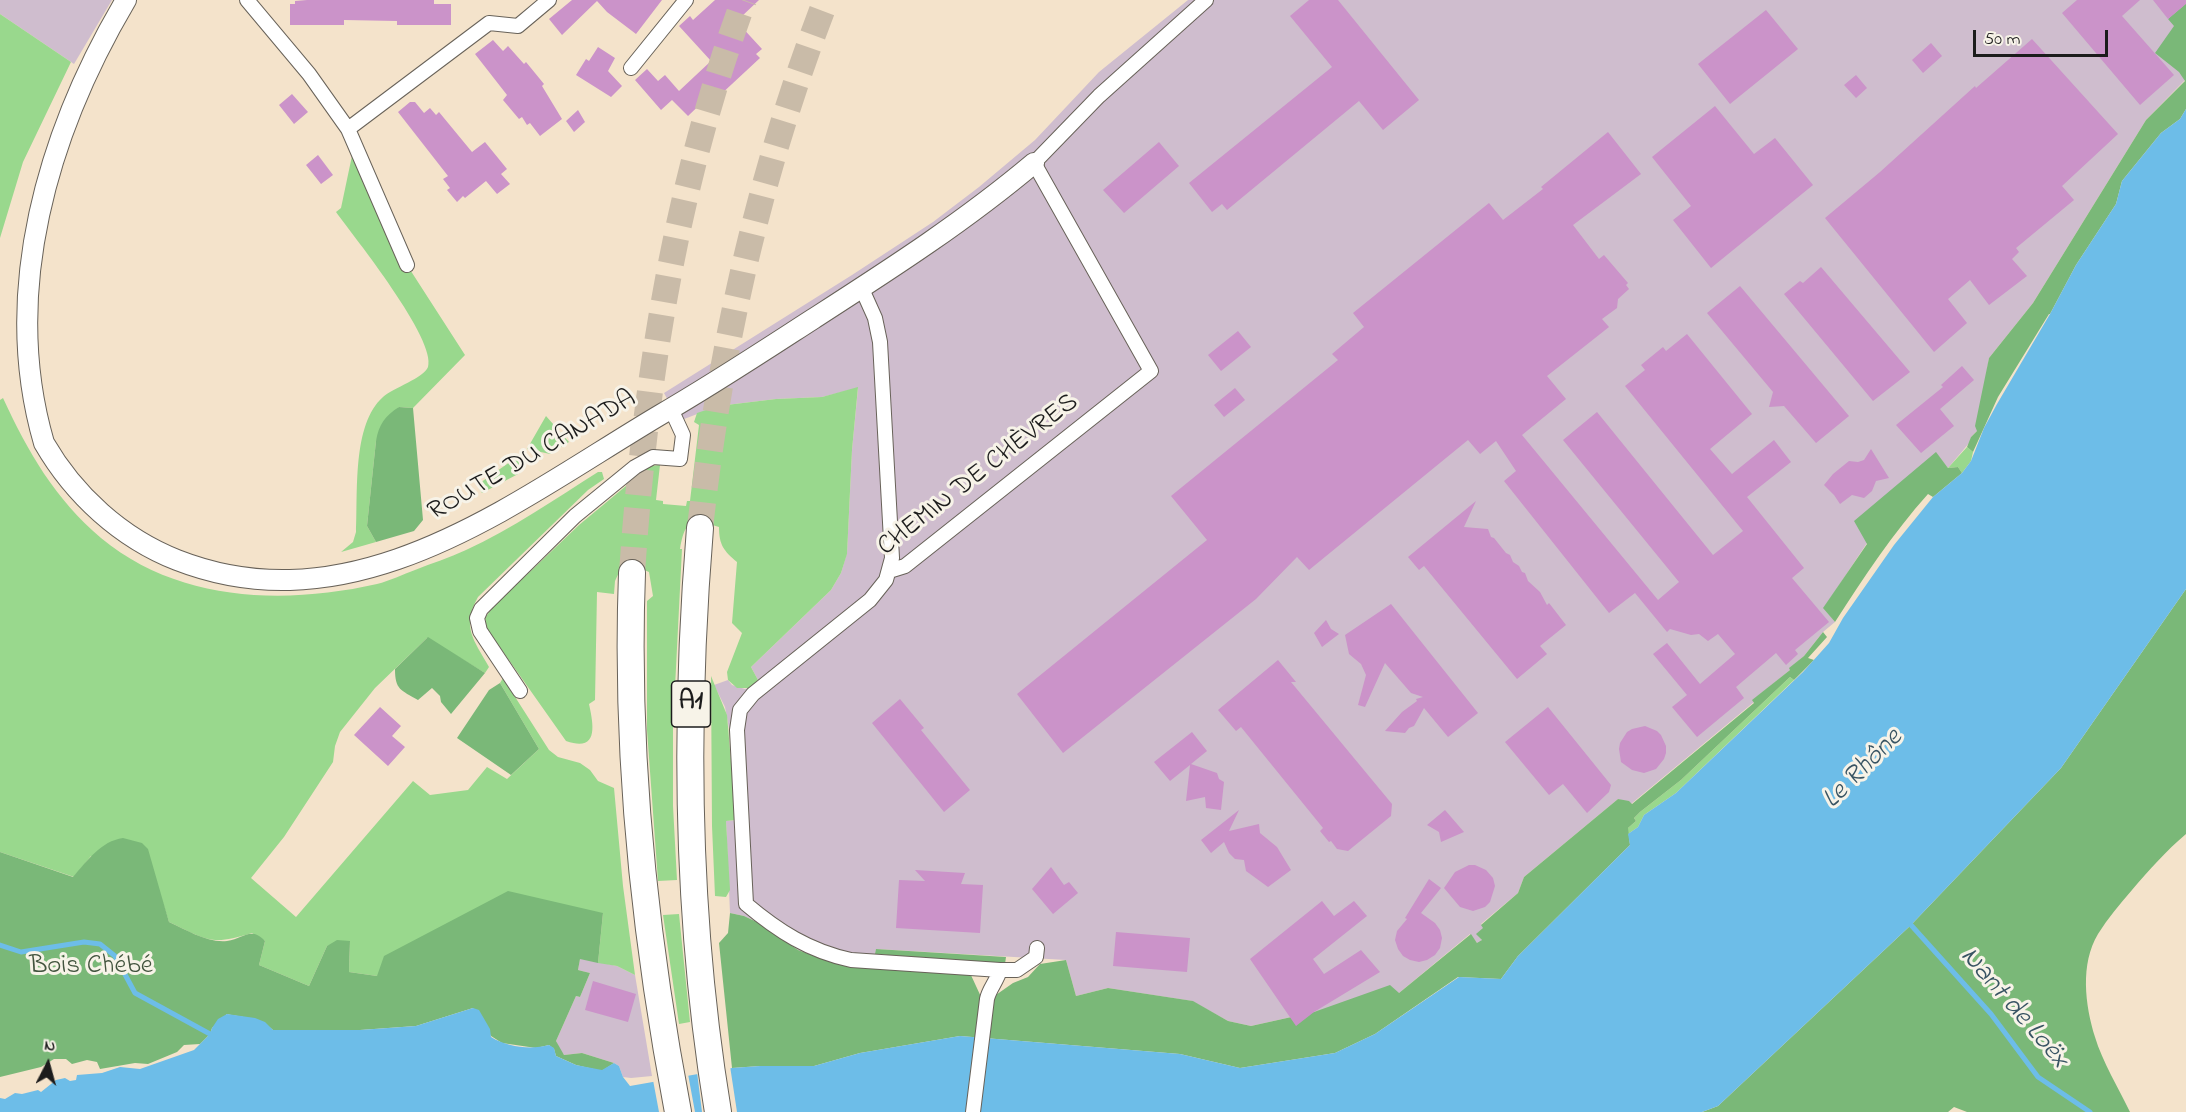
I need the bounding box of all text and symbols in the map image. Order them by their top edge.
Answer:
scale bar [1976,18,2111,56]
text: 50 m [1984,27,2021,53]
street label: ROUTE DU CANADA [423,384,643,530]
street label: CHEMIN DE CHÈVRES [872,388,1086,564]
road number: A1 [672,681,710,727]
water label: Le Rhône [1817,723,1911,817]
water label: Nant de Loëx [1951,942,2075,1076]
park label: Bois Chébé [29,952,153,984]
north arrow [18,1034,78,1094]
text: N [43,1034,57,1059]

